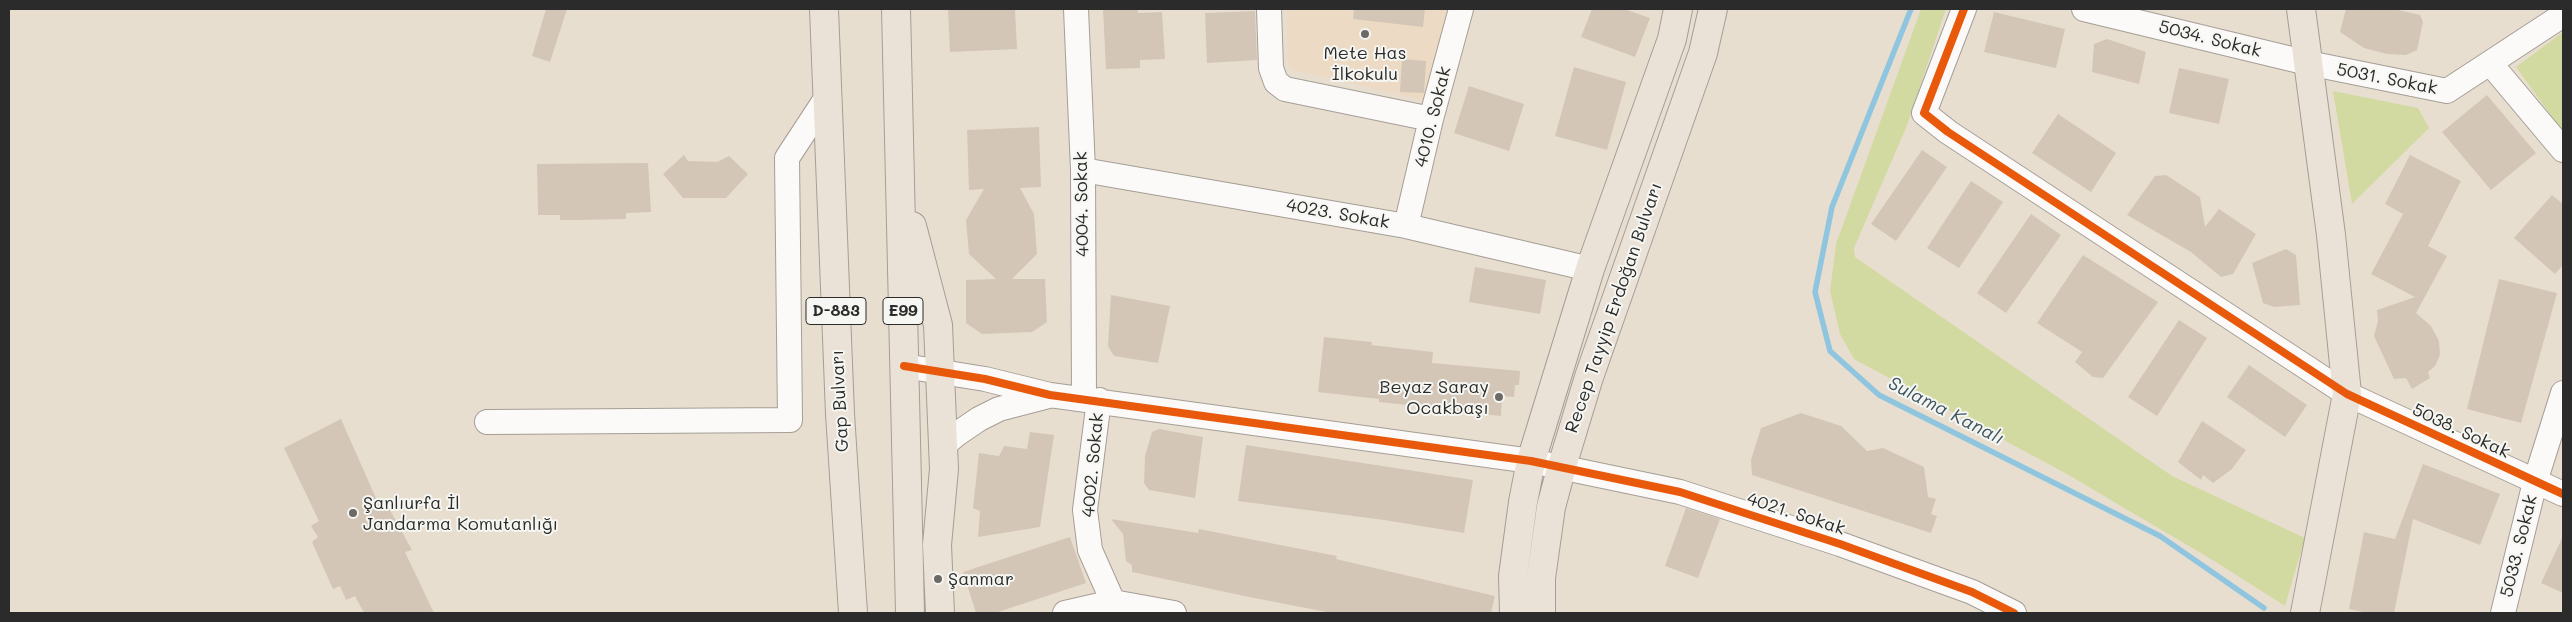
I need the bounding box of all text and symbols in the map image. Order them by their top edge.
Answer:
street label: 5034. Sokak [2156,16,2264,62]
marker: Mete Has İlkokulu [1359,28,1371,40]
place label: Mete Has İlkokulu [1323,42,1407,84]
street label: 5031. Sokak [2335,59,2439,99]
street label: 4010. Sokak [1410,64,1456,170]
street label: 4004. Sokak [1070,151,1094,257]
street label: Recep Tayyip Erdoğan Bulvarı [1561,180,1667,436]
street label: 4023. Sokak [1285,194,1391,234]
road number: D-883 [806,298,866,324]
road number: E99 [883,298,923,324]
street label: Gap Bulvarı [827,349,853,453]
water label: Sulama Kanalı [1884,372,2008,450]
place label: Beyaz Saray Ocakbaşı [1379,376,1489,418]
marker: Beyaz Saray Ocakbaşı [1493,391,1505,403]
street label: 5038. Sokak [2409,399,2513,463]
street label: 4002. Sokak [1078,412,1108,518]
street label: 4021. Sokak [1744,488,1848,540]
place label: Şanlıurfa İl Jandarma Komutanlığı [363,492,558,534]
street label: 5033. Sokak [2496,492,2542,600]
marker: Şanlıurfa İl Jandarma Komutanlığı [347,507,359,519]
place label: Şanmar [948,568,1014,590]
marker: Şanmar [932,573,944,585]

